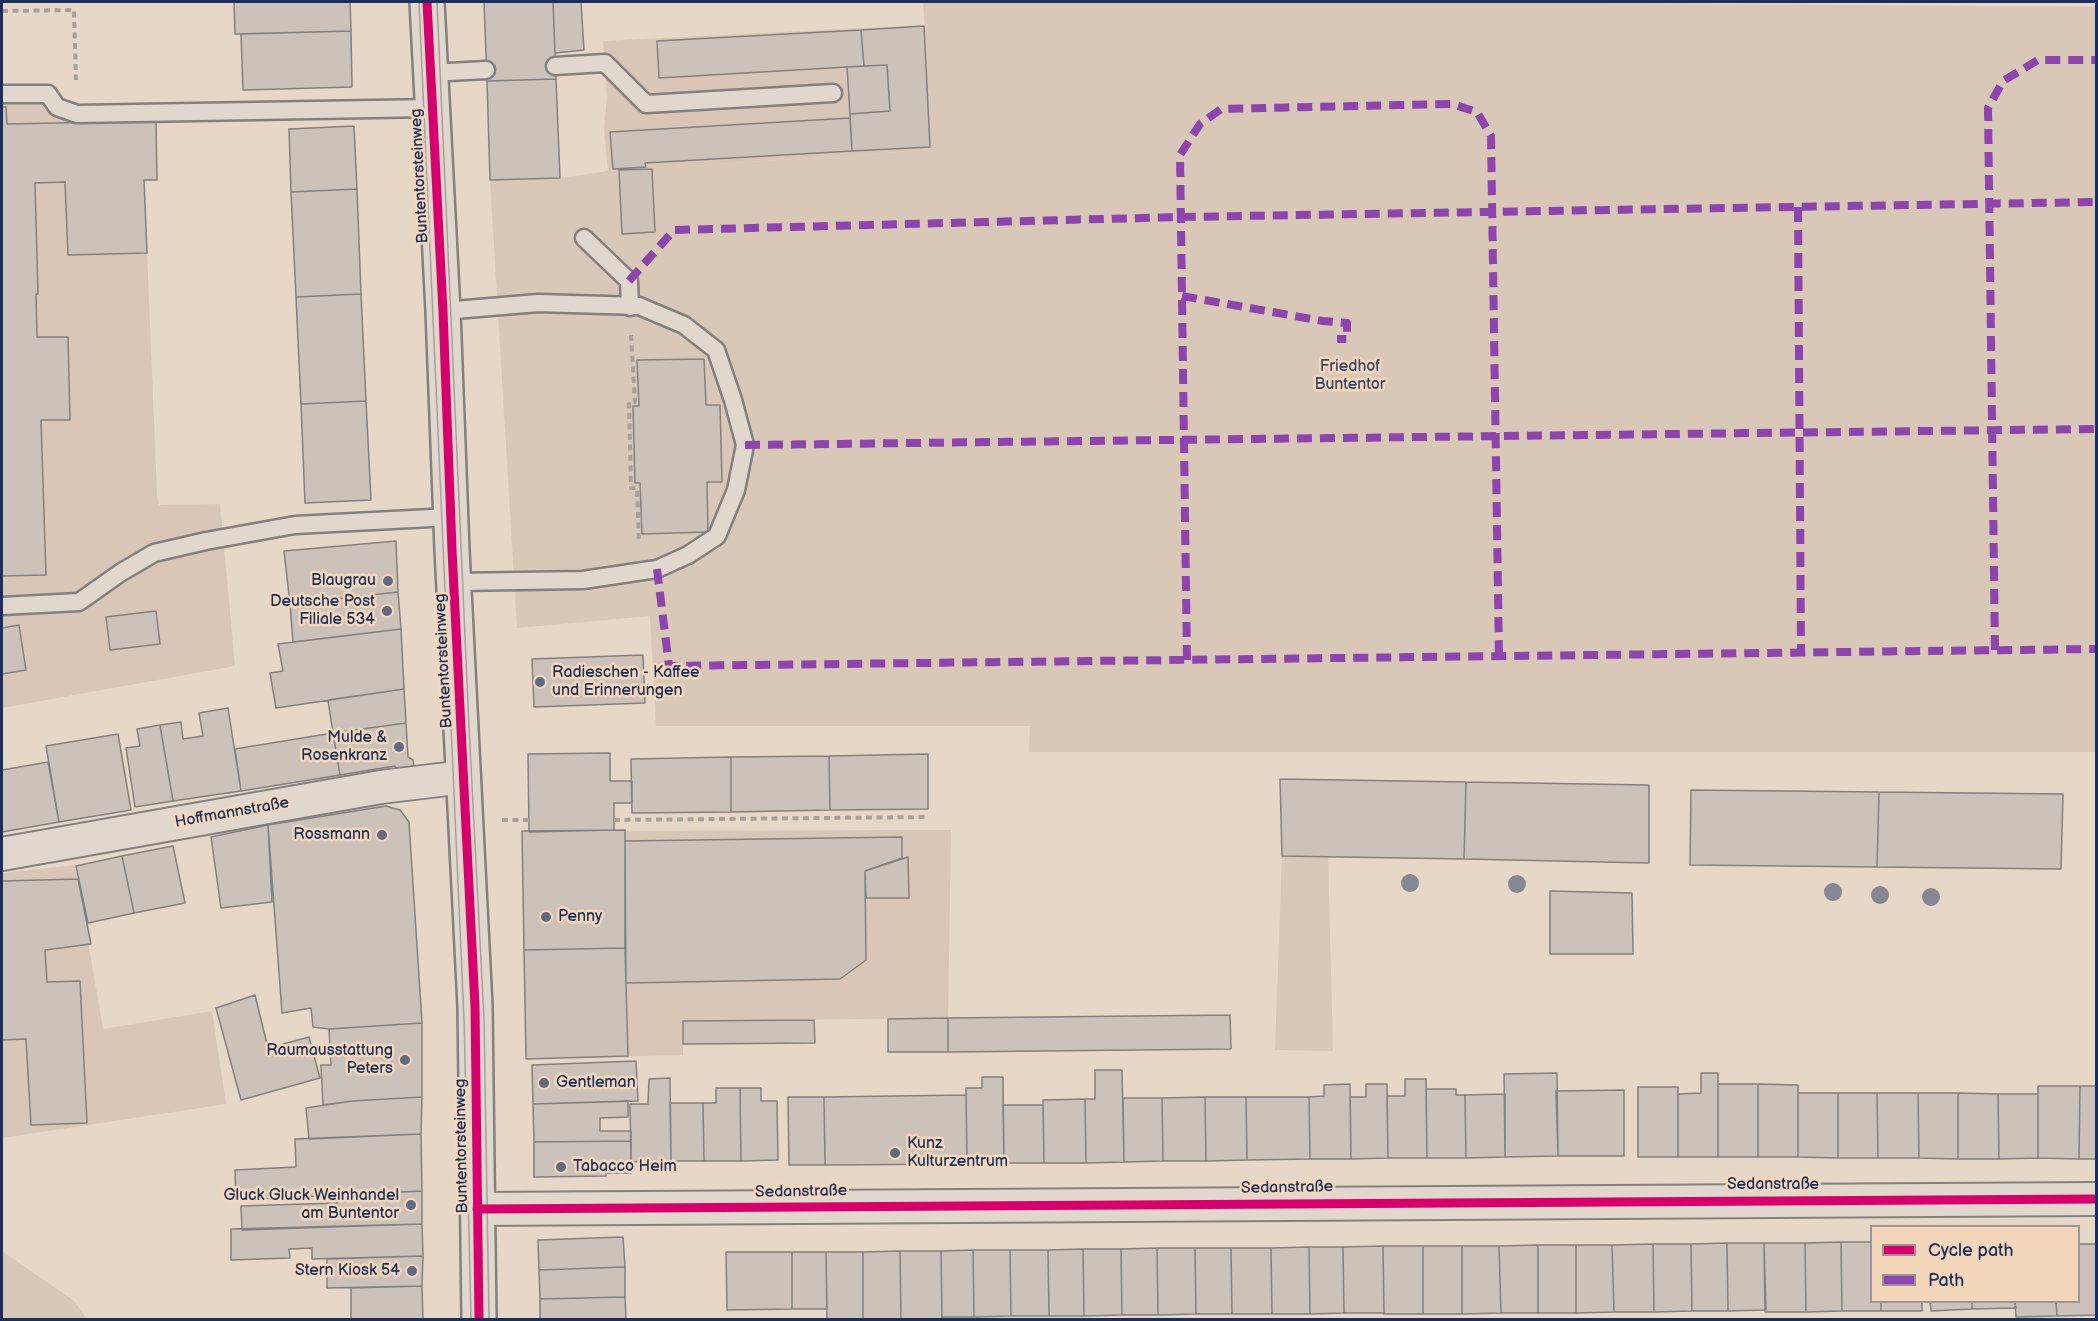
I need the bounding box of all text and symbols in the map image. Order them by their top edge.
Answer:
street label: Buntentorsteinweg [407,108,433,244]
park label: Friedhof Buntentor [1314,357,1386,395]
place label: Blaugrau [311,571,376,591]
marker: Blaugrau [381,574,395,588]
place label: Deutsche Post Filiale 534 [270,592,375,630]
street label: Buntentorsteinweg [431,593,457,729]
marker: Deutsche Post Filiale 534 [380,604,394,618]
place label: Radieschen - Kaffee und Erinnerungen [552,663,699,701]
marker: Radieschen - Kaffee und Erinnerungen [533,675,547,689]
place label: Mulde & Rosenkranz [301,728,387,766]
marker: Mulde & Rosenkranz [392,740,406,754]
street label: Hoffmannstraße [173,794,291,832]
place label: Rossmann [293,825,370,845]
marker: Rossmann [375,828,389,842]
place label: Penny [558,907,602,927]
marker: Penny [539,910,553,924]
place label: Raumausstattung Peters [266,1041,393,1079]
marker: Raumausstattung Peters [398,1053,412,1067]
place label: Gentleman [556,1073,636,1093]
marker: Gentleman [537,1076,551,1090]
street label: Buntentorsteinweg [451,1078,473,1214]
place label: Kunz Kulturzentrum [907,1134,1008,1172]
marker: Kunz Kulturzentrum [888,1146,902,1160]
place label: Tabacco Heim [573,1157,677,1177]
marker: Tabacco Heim [554,1160,568,1174]
street label: Sedanstraße [1727,1175,1819,1195]
street label: Sedanstraße [1241,1178,1333,1198]
street label: Sedanstraße [755,1182,847,1202]
place label: Gluck Gluck Weinhandel am Buntentor [224,1186,399,1224]
marker: Gluck Gluck Weinhandel am Buntentor [404,1198,418,1212]
legend [1870,1225,2080,1303]
text: Cycle path [1928,1240,2014,1261]
place label: Stern Kiosk 54 [295,1261,400,1281]
marker: Stern Kiosk 54 [405,1264,419,1278]
text: Path [1928,1270,1964,1291]

